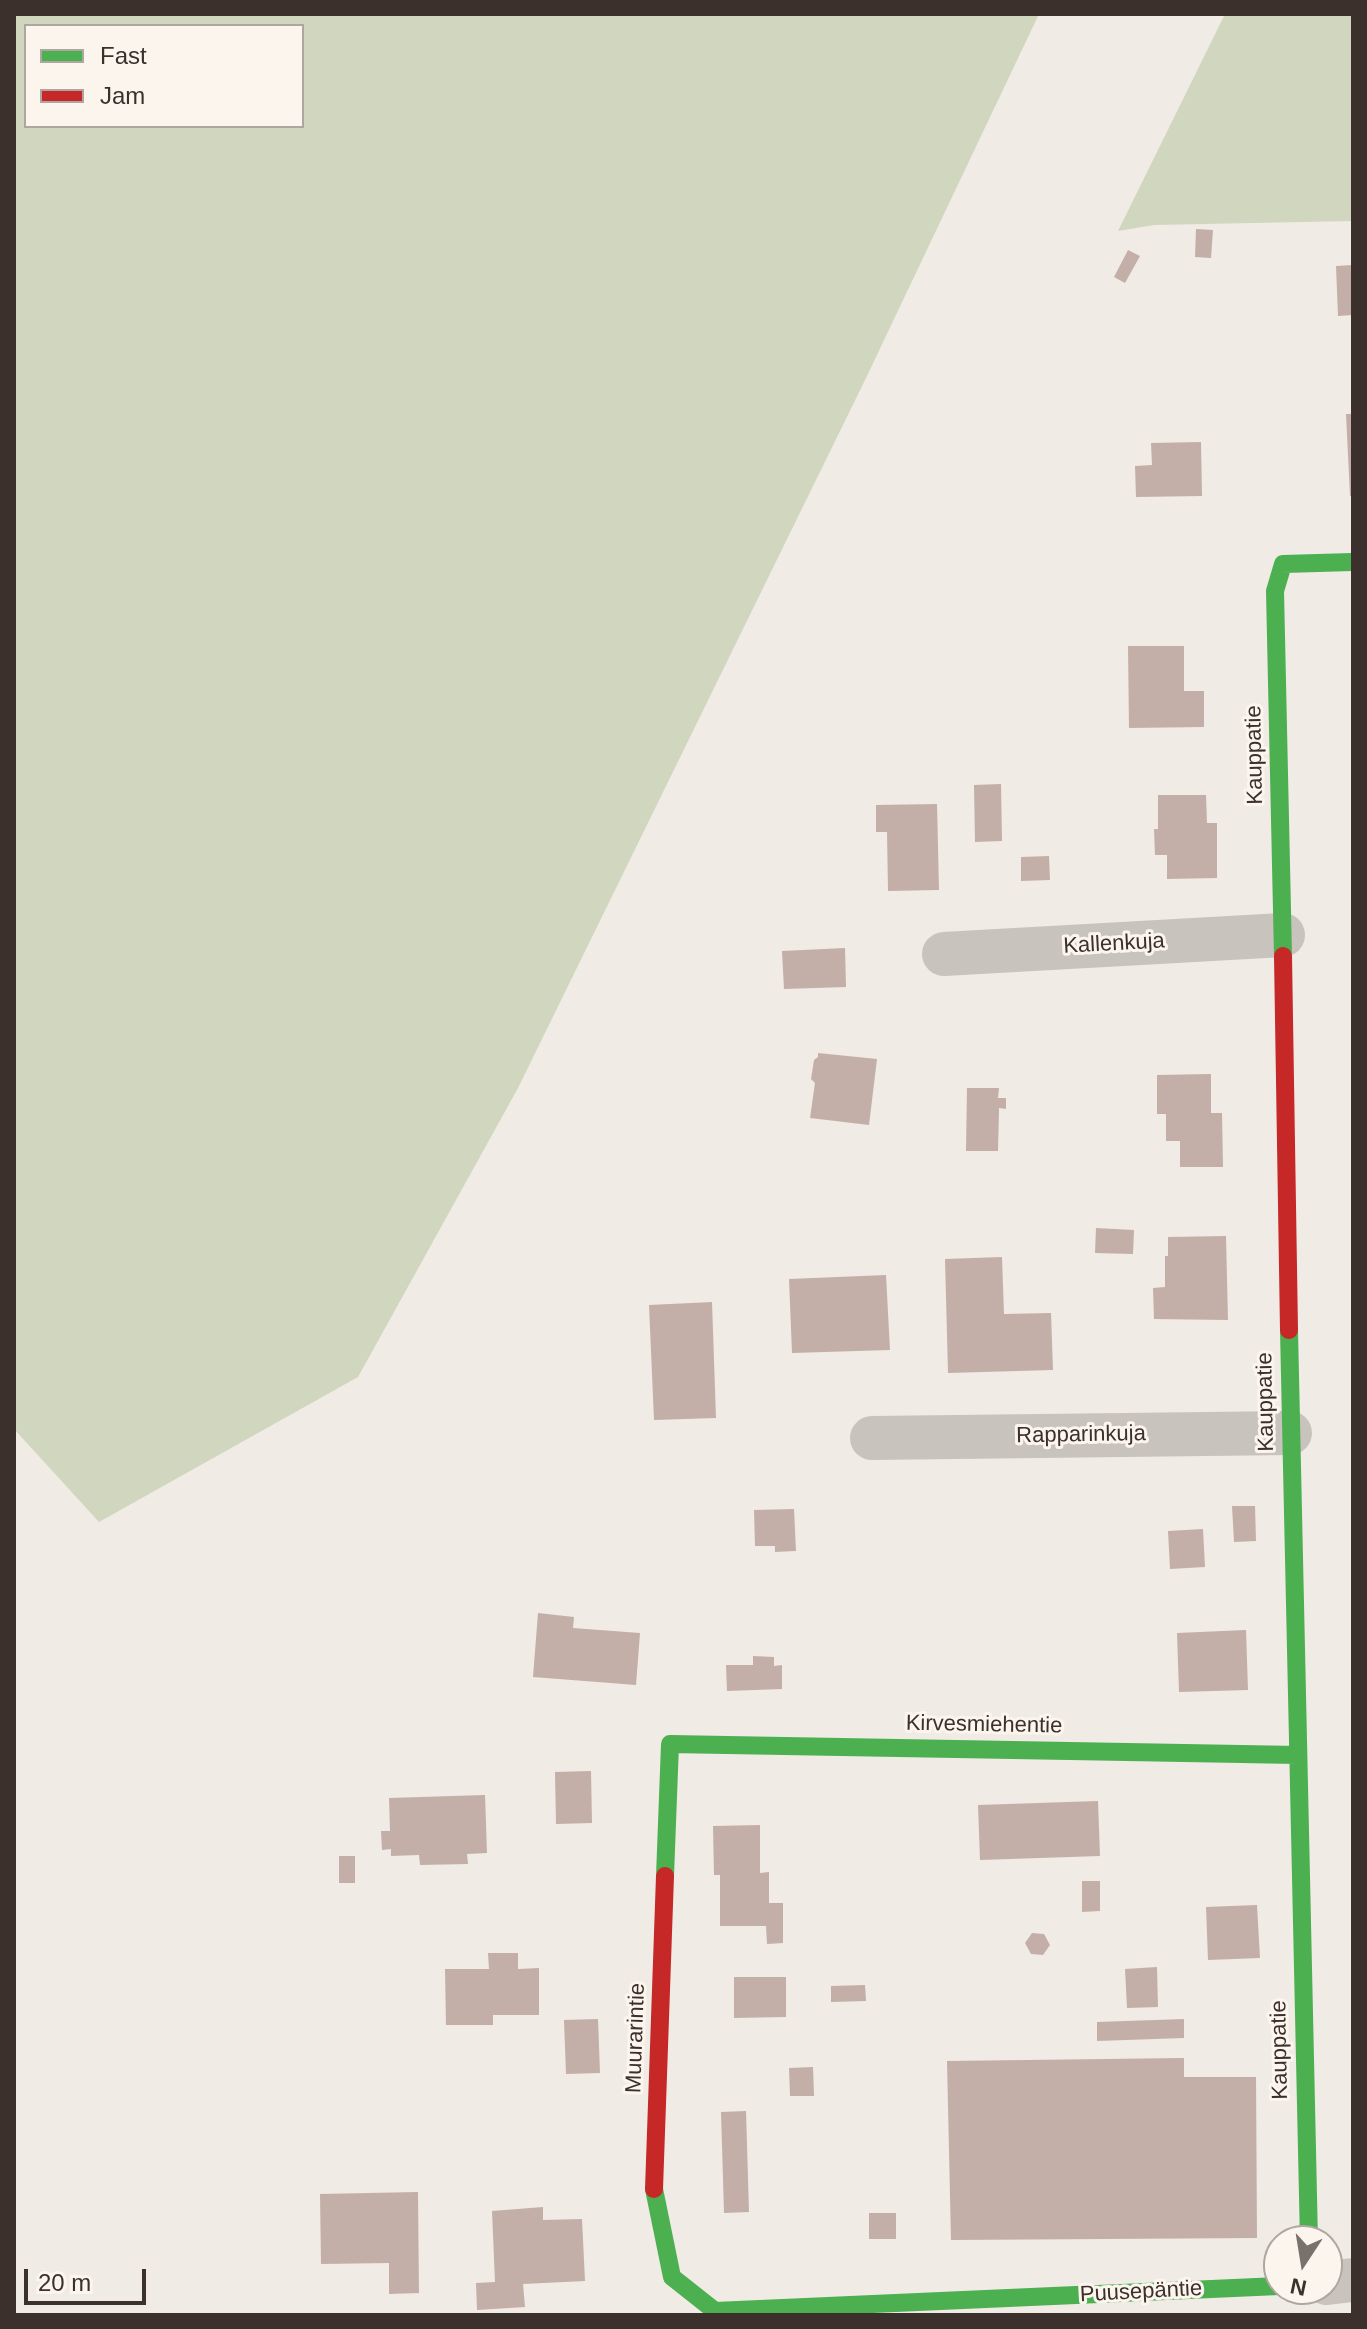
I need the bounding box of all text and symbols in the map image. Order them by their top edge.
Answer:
legend [24,24,304,128]
text: Fast [100,42,147,69]
text: Jam [100,82,145,109]
street label: Kauppatie [1241,705,1269,805]
street label: Kallenkuja [1063,928,1165,960]
street label: Kauppatie [1252,1352,1280,1452]
street label: Rapparinkuja [1016,1421,1146,1449]
street label: Kirvesmiehentie [906,1710,1062,1740]
street label: Muurarintie [621,1983,651,2093]
street label: Kauppatie [1266,2000,1294,2100]
north arrow [1263,2225,1343,2305]
scale bar [28,2253,150,2303]
text: 20 m [38,2269,91,2296]
text: N [1288,2273,1309,2301]
street label: Puusepäntie [1079,2276,1203,2308]

